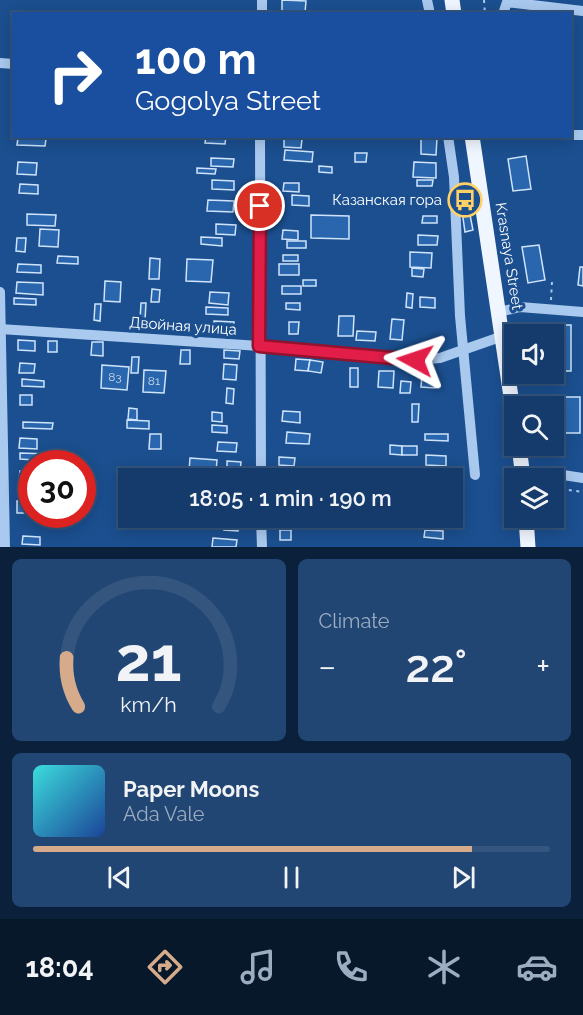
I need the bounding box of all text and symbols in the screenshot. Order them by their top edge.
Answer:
text: 100 m [135,35,257,84]
icon: right [36,36,114,114]
text: Gogolya Street [135,85,321,116]
pin [234,180,285,231]
bus stop icon: Казанская гора [447,182,483,218]
icon: arrive [243,189,276,222]
place label: Казанская гора [332,191,442,209]
street label: Krasnaya Street [492,201,526,311]
street label: Двойная улица [129,313,237,339]
map controls [504,324,564,528]
button: sound [504,324,564,384]
position arrow [383,328,447,392]
house number: 83 [108,370,122,384]
house number: 81 [148,374,160,388]
button: search [504,396,564,456]
speed limit sign: 30 [18,450,96,528]
button: layers [504,468,564,528]
text: 18:05 · 1 min · 190 m [189,485,392,511]
text: Climate [319,609,390,633]
text: 21 [116,622,182,696]
text: 22° [406,640,467,693]
text: − [319,647,336,686]
text: + [536,647,550,686]
text: km/h [120,692,177,717]
text: Paper Moons [123,776,259,802]
text: Ada Vale [123,802,205,826]
icon: previous [103,861,136,894]
icon: pause [275,861,308,894]
icon: next [447,861,480,894]
icon: directions [144,946,186,988]
icon: music [237,946,279,988]
icon: phone [330,946,372,988]
icon: climate [423,946,465,988]
icon: car [516,946,558,988]
text: 18:04 [25,952,94,983]

